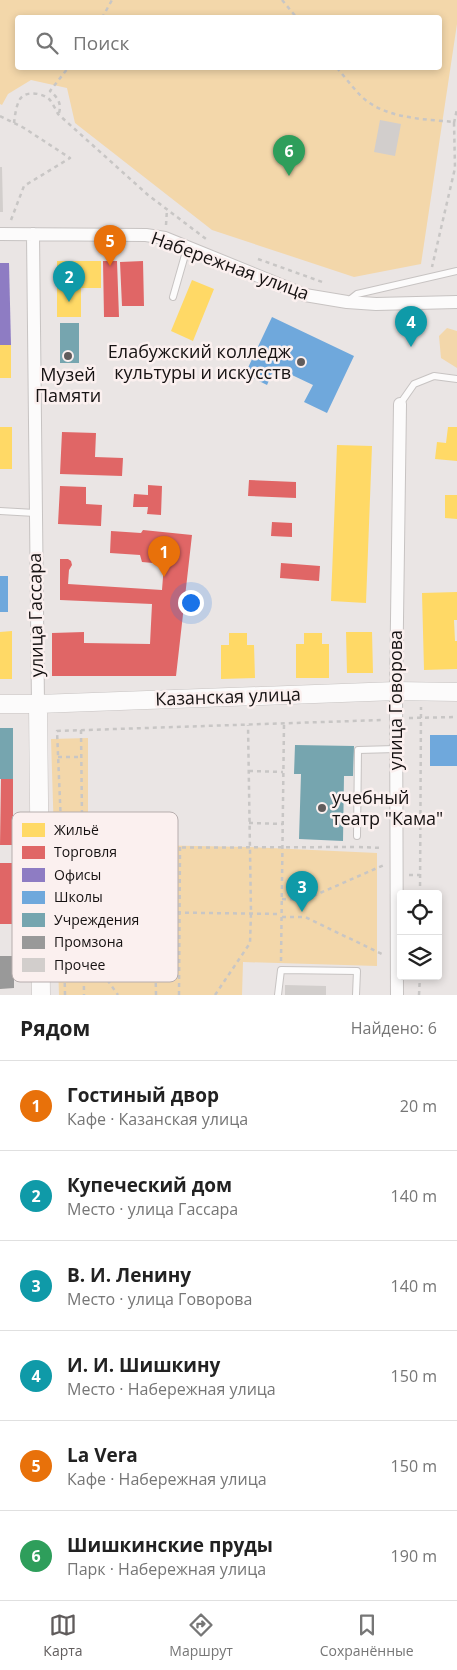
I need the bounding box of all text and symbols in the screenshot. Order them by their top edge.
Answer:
search box [15,15,442,70]
icon: search [33,29,61,57]
text: Поиск [73,30,129,56]
pin: 6 [273,135,305,176]
pin: 5 [94,225,126,266]
street label: Набережная улица [148,225,313,305]
pin: 2 [53,261,85,302]
pin: 4 [395,306,427,347]
place label: Елабужский колледж культуры и искусств [108,339,292,384]
marker: Музей Памяти [62,350,74,362]
marker: Елабужский колледж культуры и искусств [295,356,307,368]
place label: Музей Памяти [35,362,101,407]
pin: 1 [148,536,180,577]
street label: улица Гассара [22,553,48,677]
your location [178,590,204,616]
street label: улица Говорова [383,630,407,770]
street label: Казанская улица [155,681,301,711]
place label: учебный театр "Кама" [332,785,443,830]
marker: учебный театр "Кама" [316,802,328,814]
legend [12,812,178,982]
text: Жильё [54,820,99,839]
text: Торговля [54,842,117,861]
text: Офисы [54,865,101,884]
pin: 3 [286,871,318,912]
text: Школы [54,887,103,906]
map controls [397,890,442,980]
button: locate [397,890,442,935]
text: Учреждения [54,910,139,929]
text: Промзона [54,932,123,951]
button: layers [397,935,442,980]
text: Прочее [54,955,106,974]
text: Рядом [20,1014,90,1042]
text: Найдено: 6 [351,1017,437,1039]
text: Гостиный двор [67,1082,219,1108]
text: 1 [31,1095,41,1117]
text: 20 m [400,1095,437,1117]
text: Кафе · Казанская улица [67,1108,248,1130]
text: Купеческий дом [67,1172,232,1198]
text: 2 [31,1185,41,1207]
text: 140 m [391,1185,437,1207]
text: Место · улица Гассара [67,1198,238,1220]
text: В. И. Ленину [67,1262,191,1288]
text: 3 [31,1275,41,1297]
text: 140 m [391,1275,437,1297]
text: Место · улица Говорова [67,1288,252,1310]
text: И. И. Шишкину [67,1352,220,1378]
text: 4 [31,1365,41,1387]
text: 150 m [391,1365,437,1387]
text: Место · Набережная улица [67,1378,276,1400]
text: La Vera [67,1442,138,1468]
text: 5 [31,1455,41,1477]
text: 150 m [391,1455,437,1477]
text: Кафе · Набережная улица [67,1468,267,1490]
text: Шишкинские пруды [67,1532,273,1558]
text: 6 [31,1545,41,1567]
text: 190 m [391,1545,437,1567]
text: Парк · Набережная улица [67,1558,266,1580]
tab: Карта [43,1611,83,1660]
tab: Маршрут [169,1611,233,1660]
tab: Сохранённые [320,1611,414,1660]

